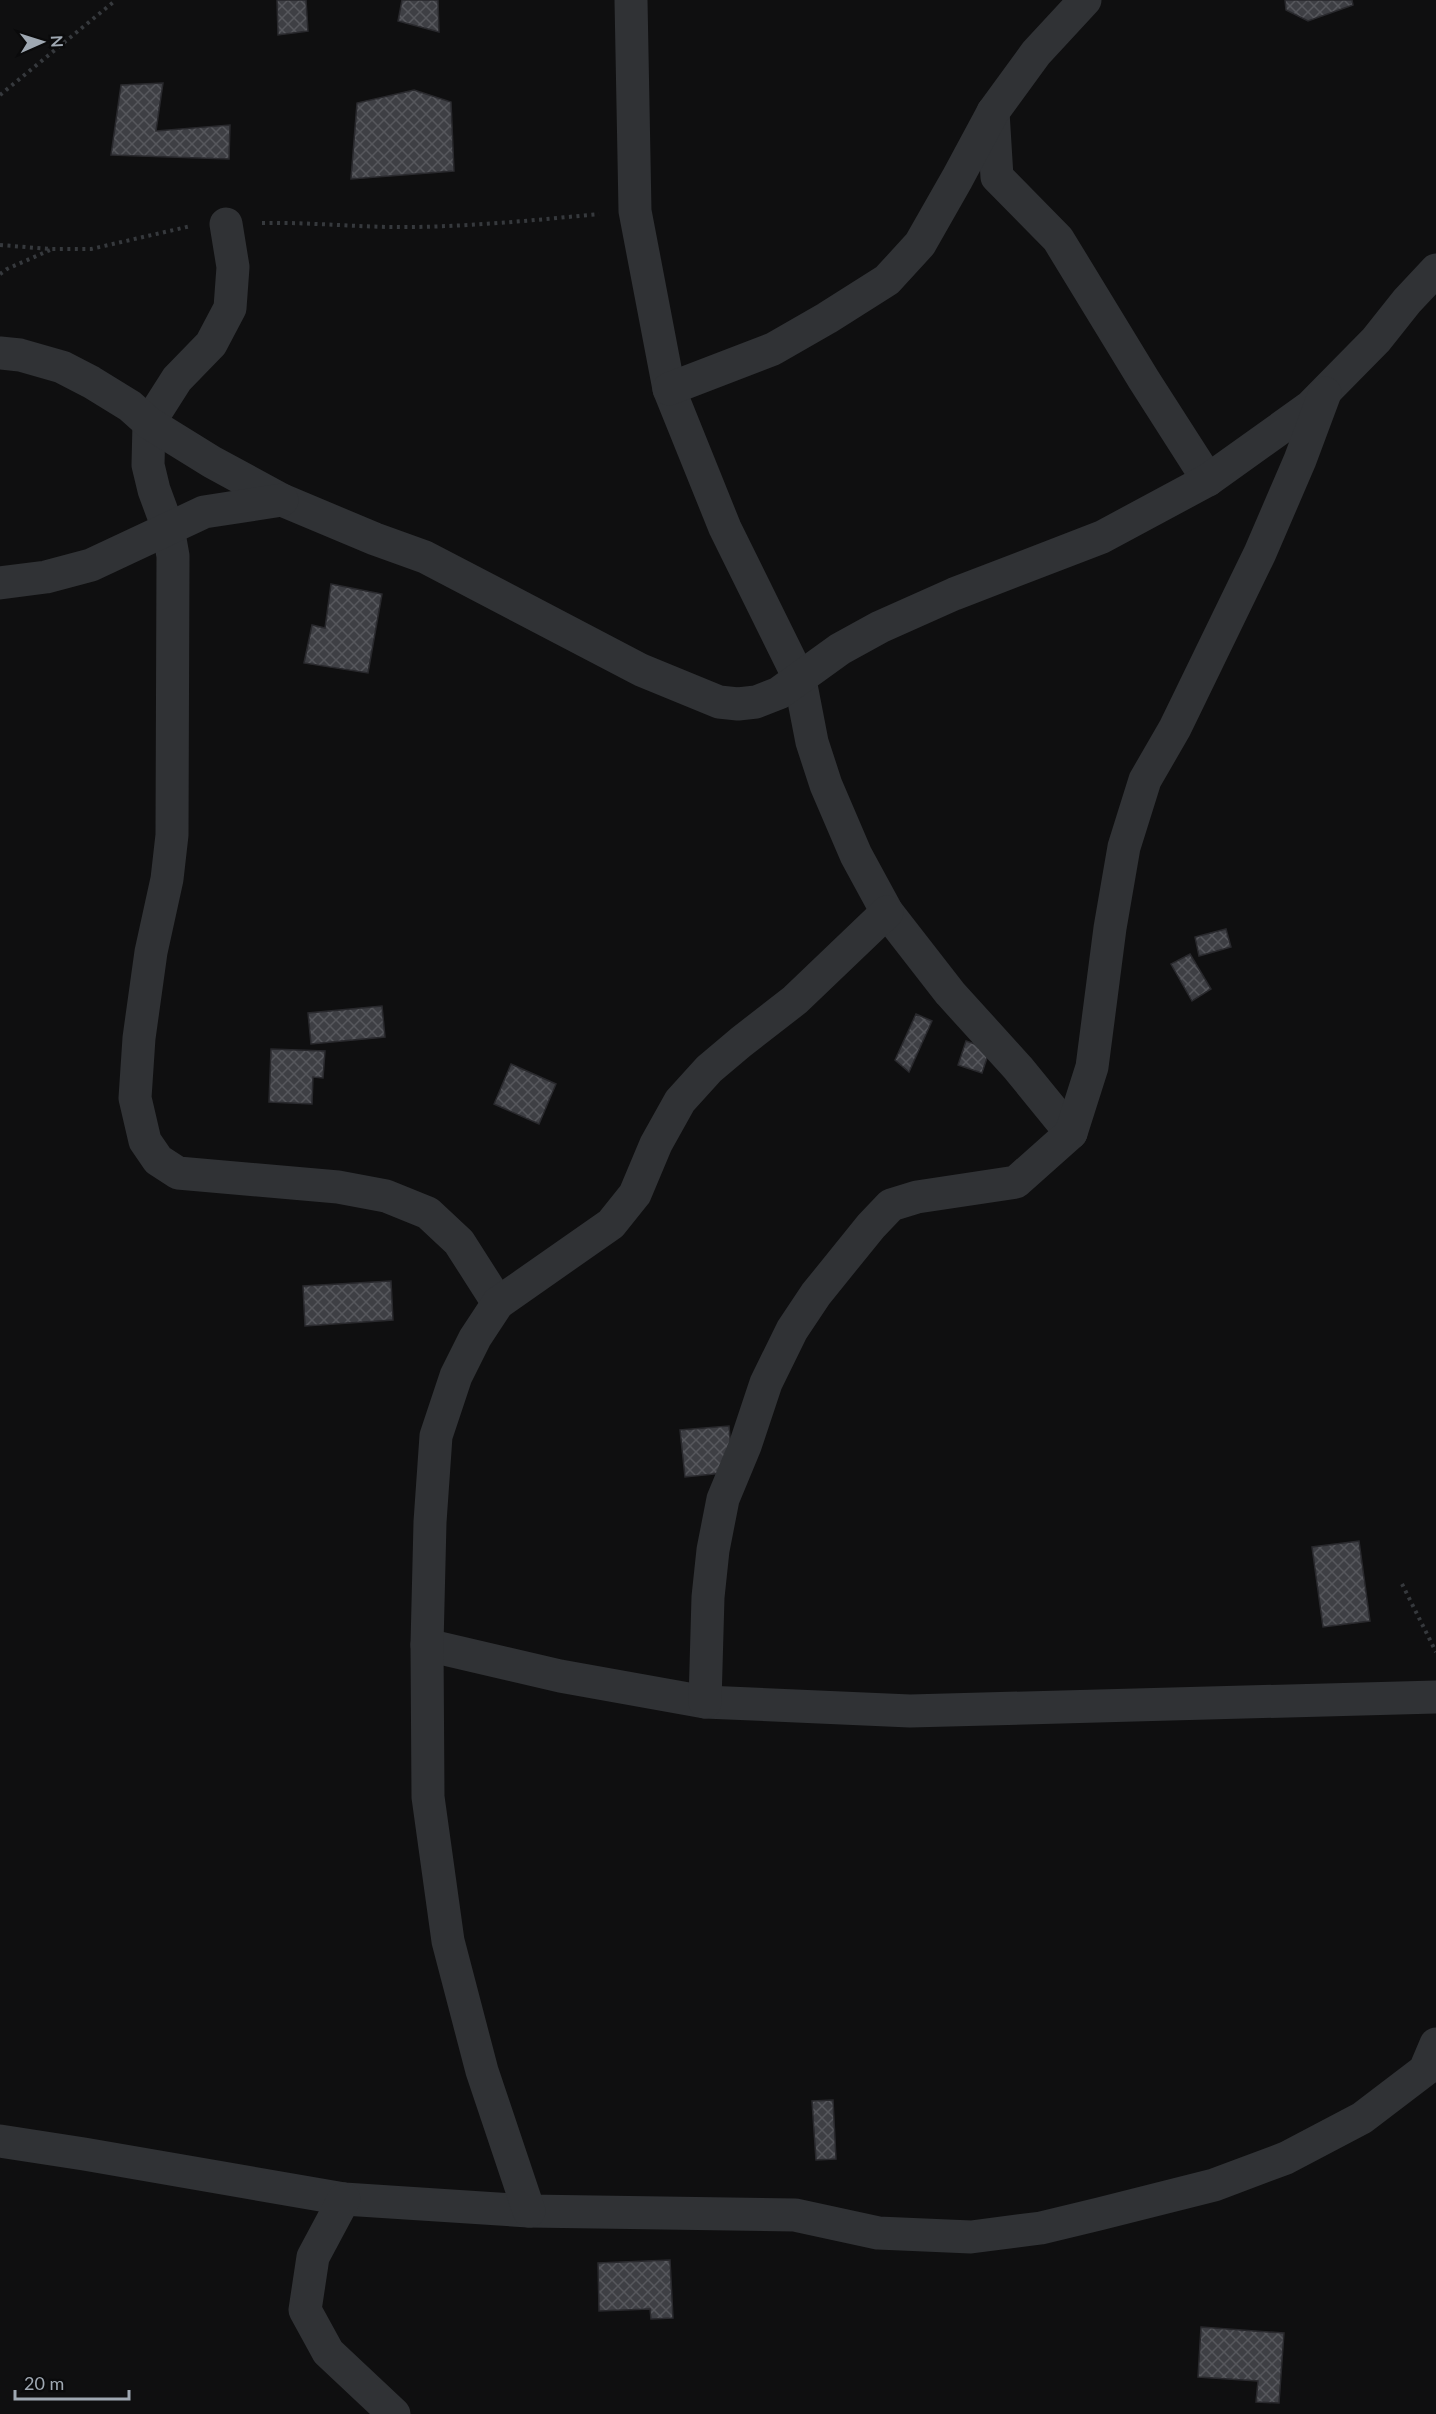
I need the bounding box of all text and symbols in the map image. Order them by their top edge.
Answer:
north arrow [12,12,72,72]
text: N [48,35,67,48]
scale bar [15,2363,129,2401]
text: 20 m [24,2372,64,2394]

